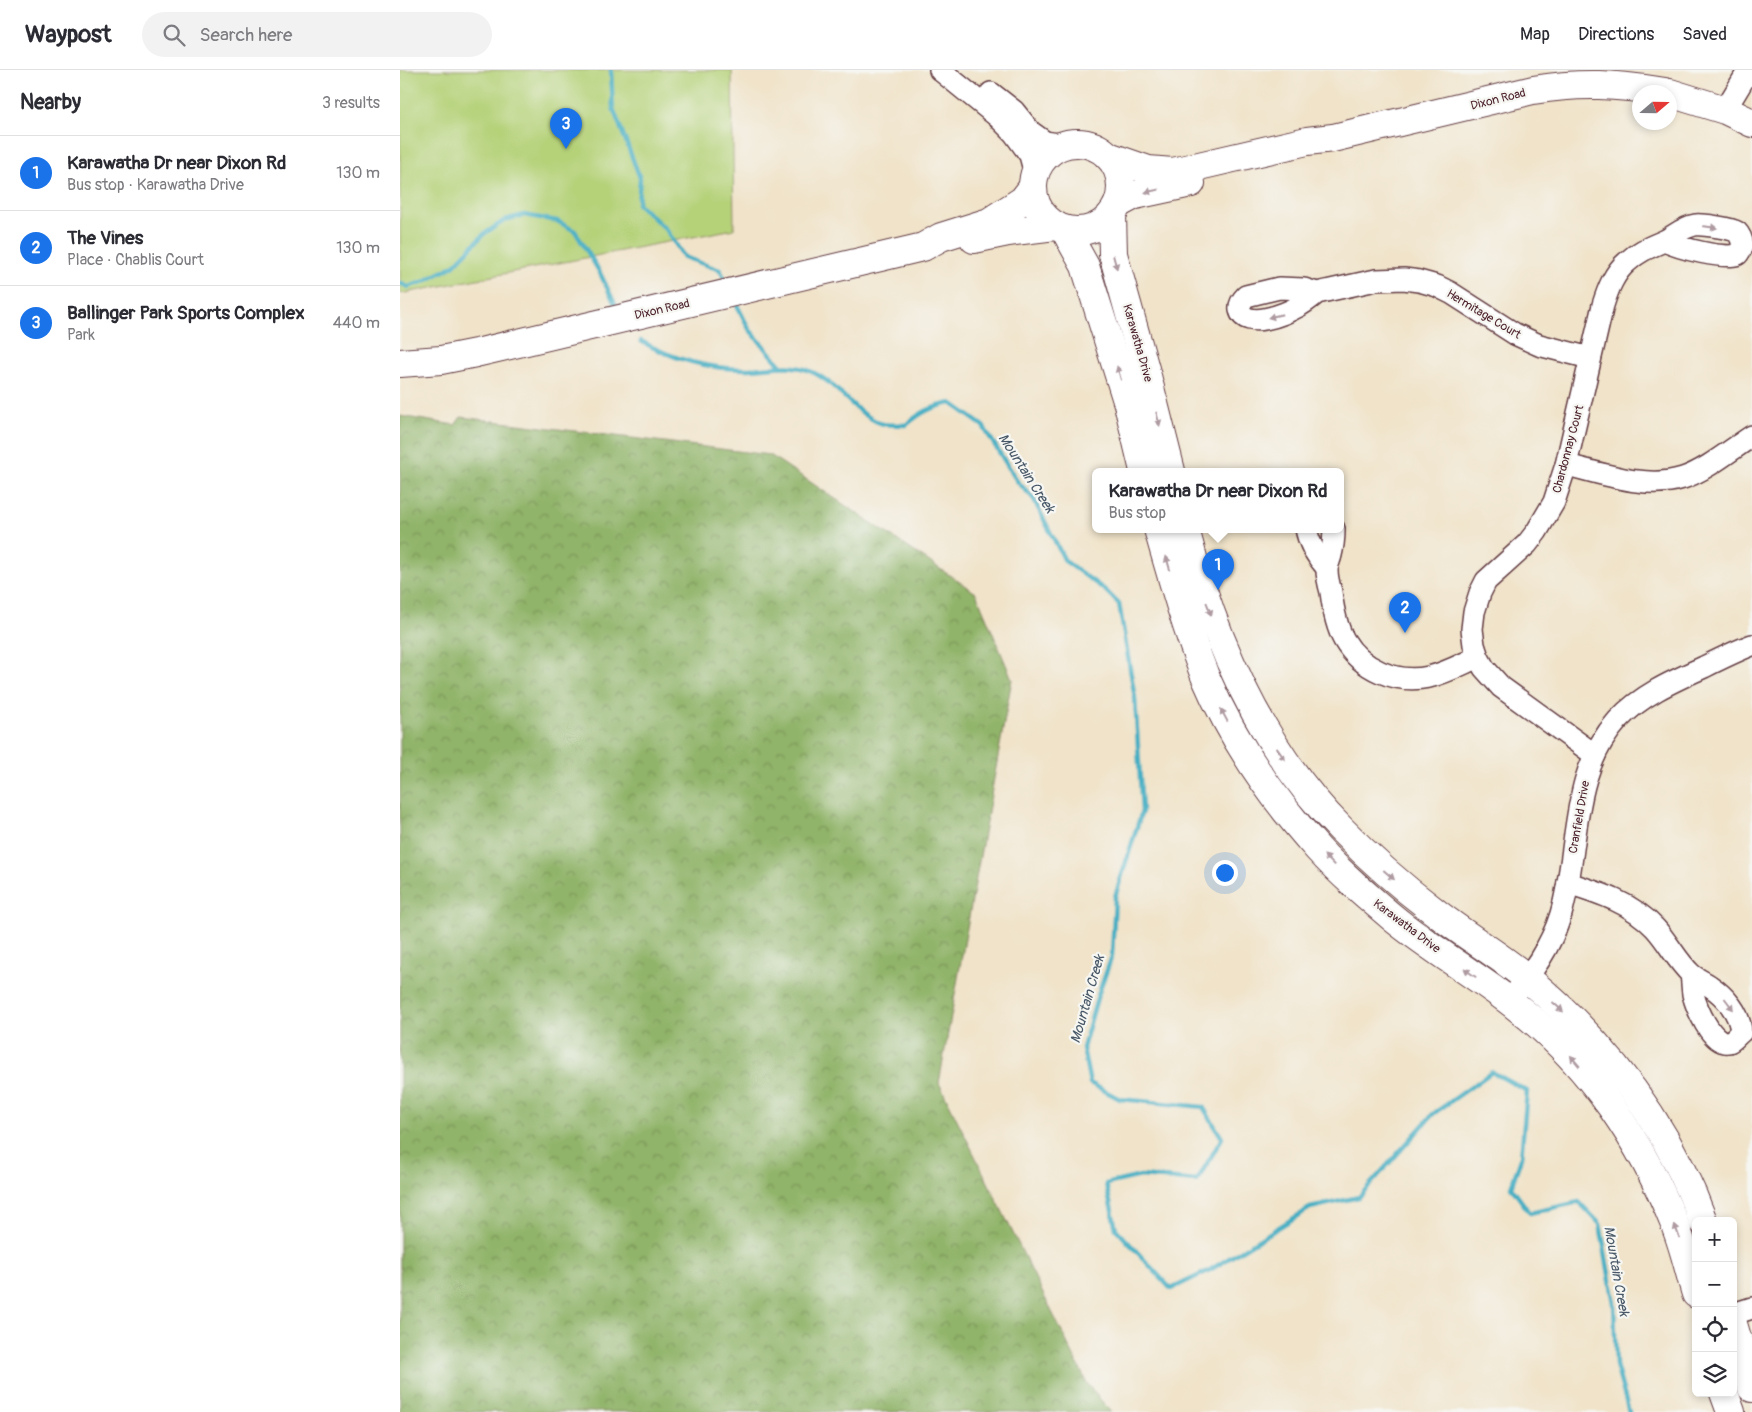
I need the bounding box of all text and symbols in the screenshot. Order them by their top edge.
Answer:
search box [142,12,492,57]
text: Waypost [25,20,112,49]
icon: search [160,21,188,49]
text: Search here [200,23,292,47]
text: Map [1520,23,1550,46]
text: Directions [1578,23,1654,46]
text: Saved [1682,23,1727,46]
street label: Dixon Road [1469,85,1527,114]
north arrow [1632,85,1677,130]
text: Nearby [20,89,81,116]
text: 3 results [322,93,380,113]
pin: 3 [550,108,582,149]
text: Karawatha Dr near Dixon Rd [67,151,286,175]
text: 1 [33,163,39,183]
text: 130 m [336,163,380,183]
text: Bus stop · Karawatha Drive [67,175,244,195]
one-way arrow [1144,188,1160,196]
one-way arrow [1702,223,1718,231]
text: The Vines [67,226,143,250]
text: 2 [32,238,40,258]
text: 130 m [336,238,380,258]
text: Place · Chablis Court [67,250,204,270]
one-way arrow [1111,255,1119,270]
street label: Hermitage Court [1444,286,1524,343]
street label: Dixon Road [633,296,691,323]
text: Ballinger Park Sports Complex [67,301,305,325]
street label: Karawatha Drive [1119,302,1156,384]
one-way arrow [1267,312,1282,320]
text: 3 [32,313,40,333]
text: 440 m [333,313,380,333]
text: Park [67,325,95,345]
one-way arrow [1115,365,1123,380]
street label: Chardonnay Court [1550,403,1587,495]
one-way arrow [1154,411,1162,426]
water label: Mountain Creek [995,431,1059,517]
popup [1092,468,1344,533]
text: Karawatha Dr near Dixon Rd [1108,479,1328,503]
text: Bus stop [1108,503,1166,523]
pin: 1 [1202,549,1234,590]
one-way arrow [1163,555,1171,570]
pin: 2 [1389,592,1421,633]
one-way arrow [1206,602,1214,616]
one-way arrow [1220,708,1228,722]
one-way arrow [1276,748,1286,761]
street label: Cranfield Drive [1566,779,1593,855]
one-way arrow [1324,855,1336,867]
your location [1212,860,1238,886]
one-way arrow [1383,869,1395,881]
street label: Karawatha Drive [1370,896,1443,957]
water label: Mountain Creek [1067,952,1108,1045]
one-way arrow [1463,968,1477,978]
one-way arrow [1723,997,1734,1010]
one-way arrow [1552,1001,1564,1013]
one-way arrow [1569,1055,1580,1068]
map controls [1692,1217,1737,1397]
button: + [1692,1217,1737,1262]
one-way arrow [1673,1223,1681,1238]
water label: Mountain Creek [1600,1225,1633,1318]
button: − [1692,1262,1737,1307]
button: locate [1692,1307,1737,1352]
button: layers [1692,1352,1737,1397]

